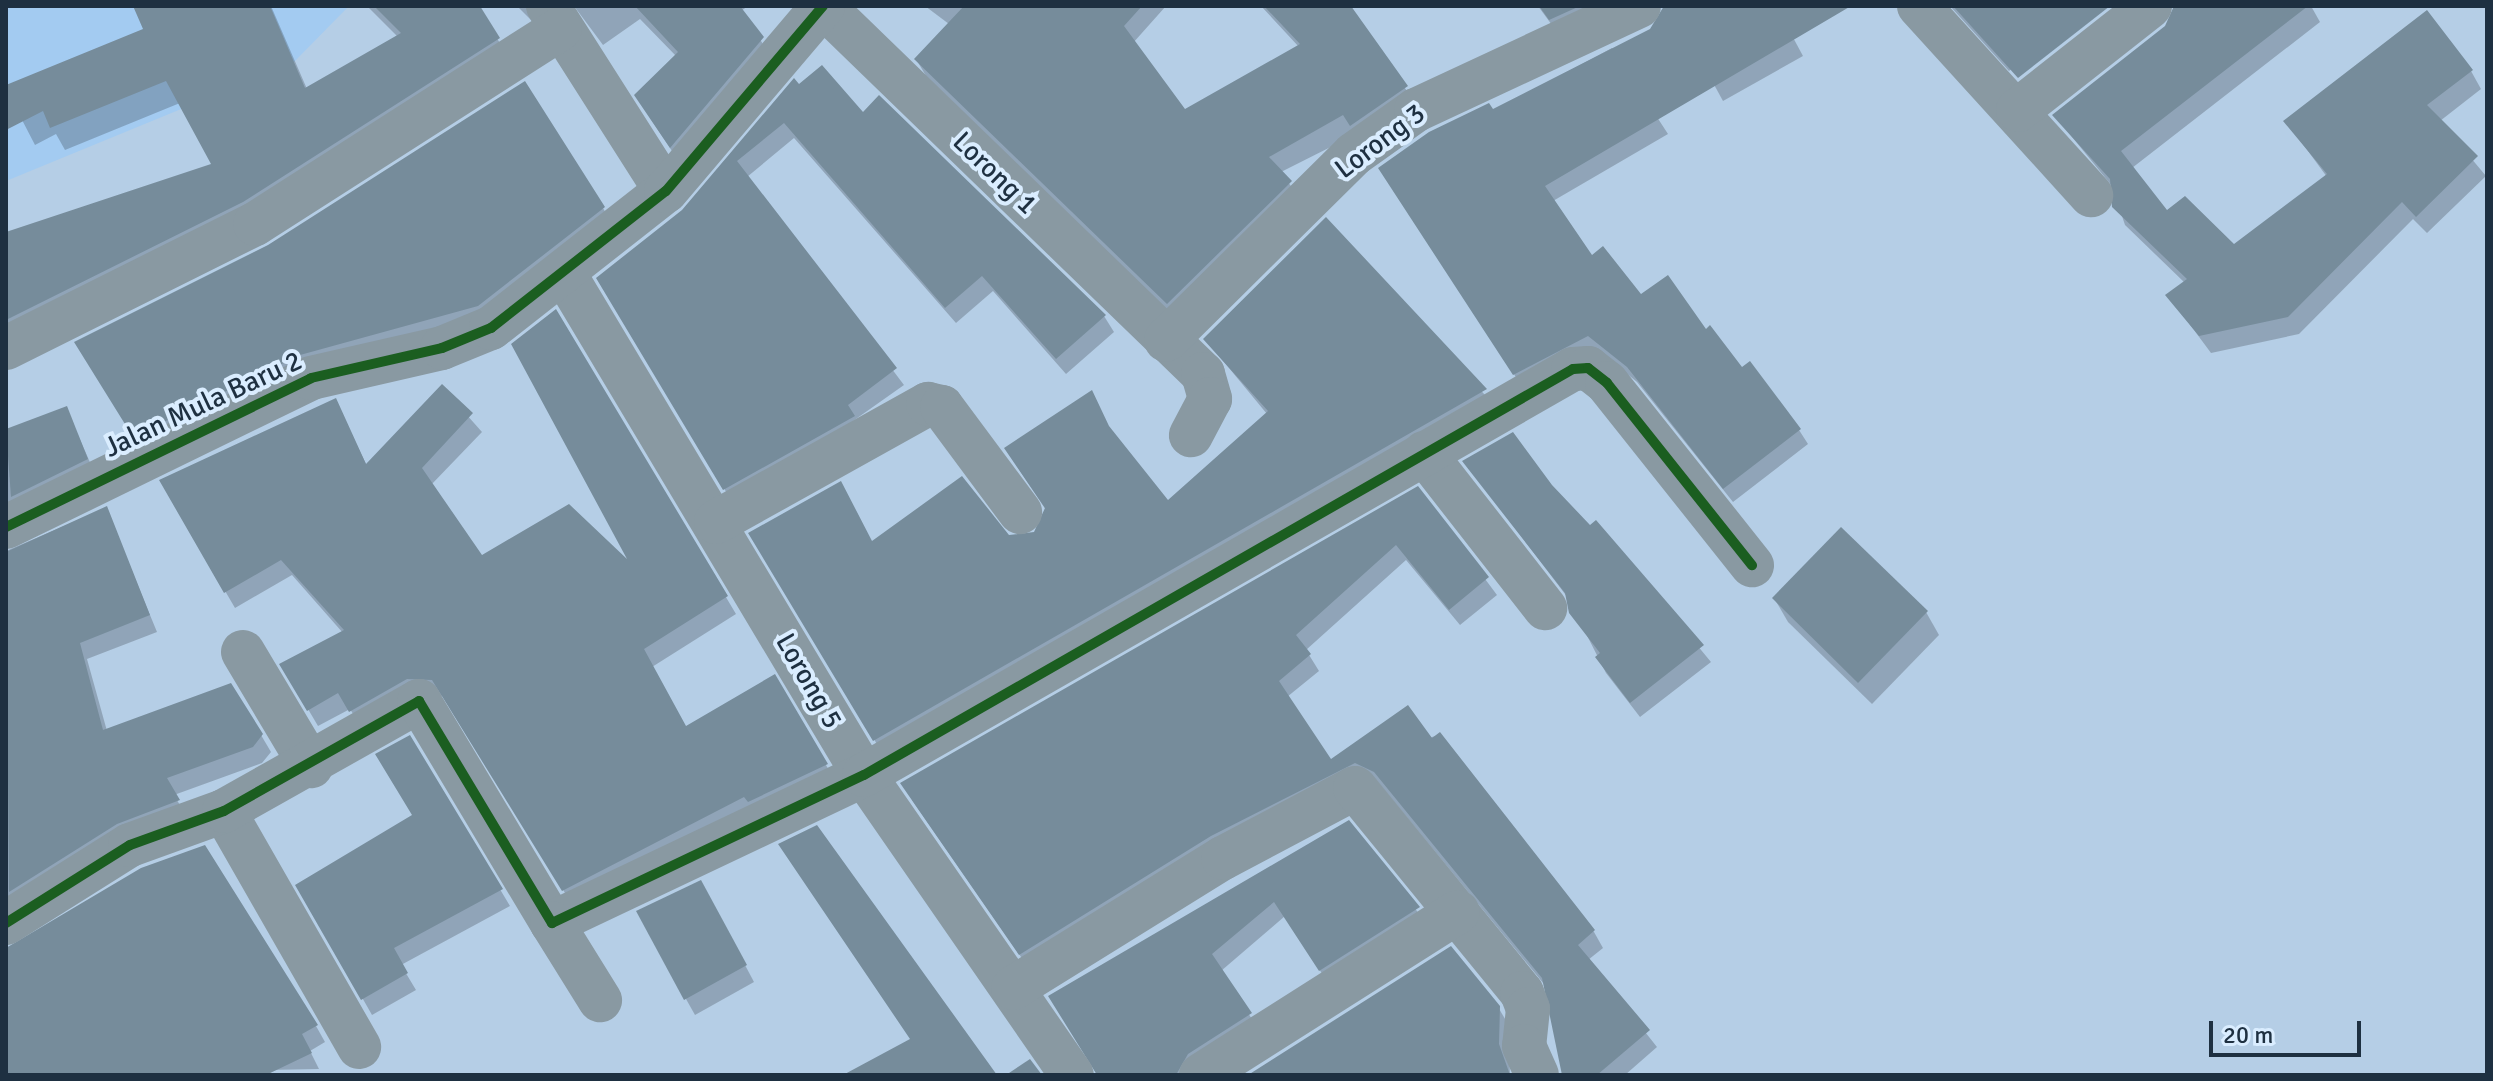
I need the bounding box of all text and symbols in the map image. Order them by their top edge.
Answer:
street label: Lorong 3 [1328,96,1432,186]
street label: Lorong 1 [946,125,1044,221]
street label: Jalan Mula Baru 2 [99,343,307,465]
street label: Lorong 5 [768,628,850,734]
scale bar [2213,1005,2365,1055]
text: 20 m [2223,1020,2273,1050]

